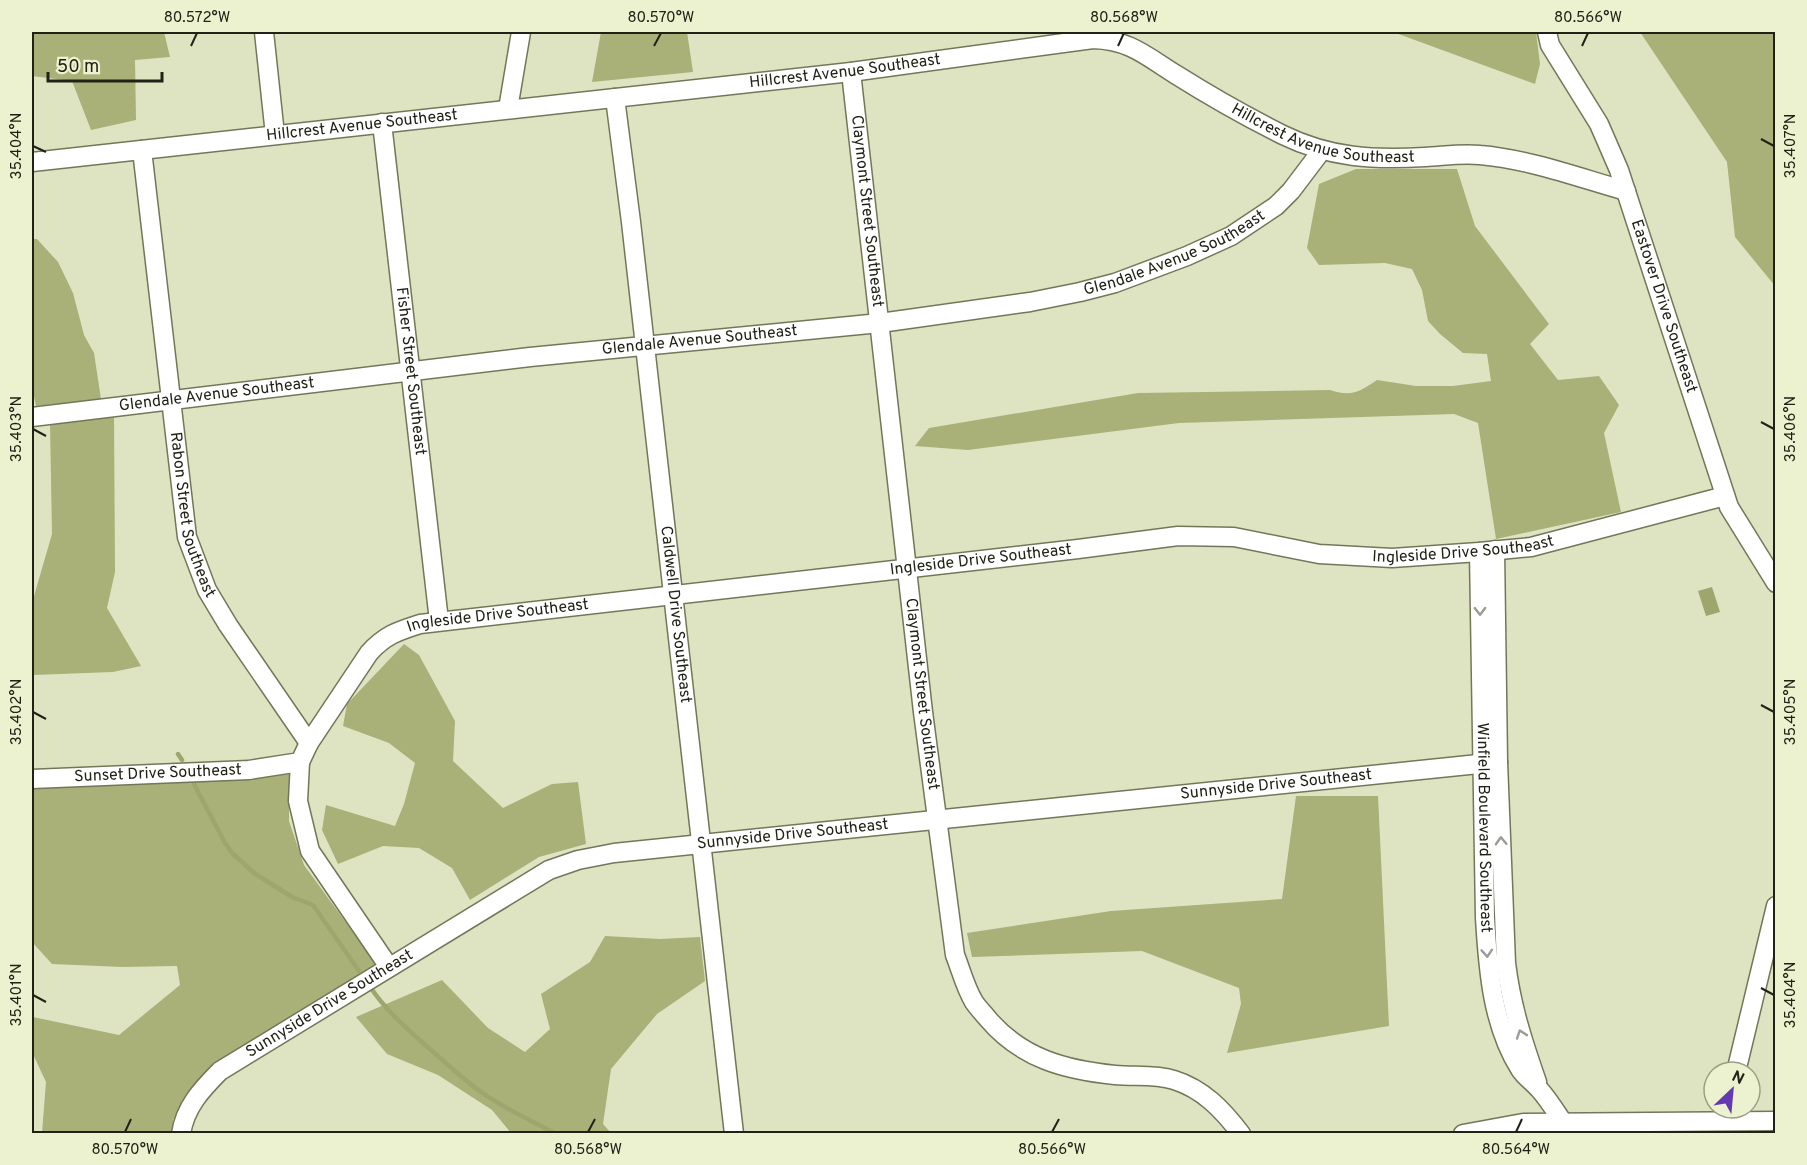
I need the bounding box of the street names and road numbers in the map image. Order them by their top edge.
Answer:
street label: Hillcrest Avenue Southeast [748,50,942,93]
street label: Hillcrest Avenue Southeast [1228,99,1415,168]
street label: Hillcrest Avenue Southeast [265,105,459,146]
street label: Claymont Street Southeast [846,114,887,308]
street label: Glendale Avenue Southeast [1081,206,1269,301]
street label: Eastover Drive Southeast [1626,217,1701,396]
street label: Fisher Street Southeast [391,286,430,457]
street label: Glendale Avenue Southeast [601,321,798,360]
street label: Glendale Avenue Southeast [118,373,315,416]
street label: Rabon Street Southeast [165,431,220,602]
street label: Caldwell Drive Southeast [655,525,695,704]
street label: Ingleside Drive Southeast [1372,531,1556,568]
street label: Ingleside Drive Southeast [889,540,1073,580]
street label: Ingleside Drive Southeast [404,595,590,638]
street label: Claymont Street Southeast [900,597,943,791]
street label: Winfield Boulevard Southeast [1472,723,1496,934]
street label: Sunset Drive Southeast [74,760,242,787]
street label: Sunnyside Drive Southeast [1179,765,1373,805]
street label: Sunnyside Drive Southeast [696,815,889,854]
street label: Sunnyside Drive Southeast [242,945,417,1063]

